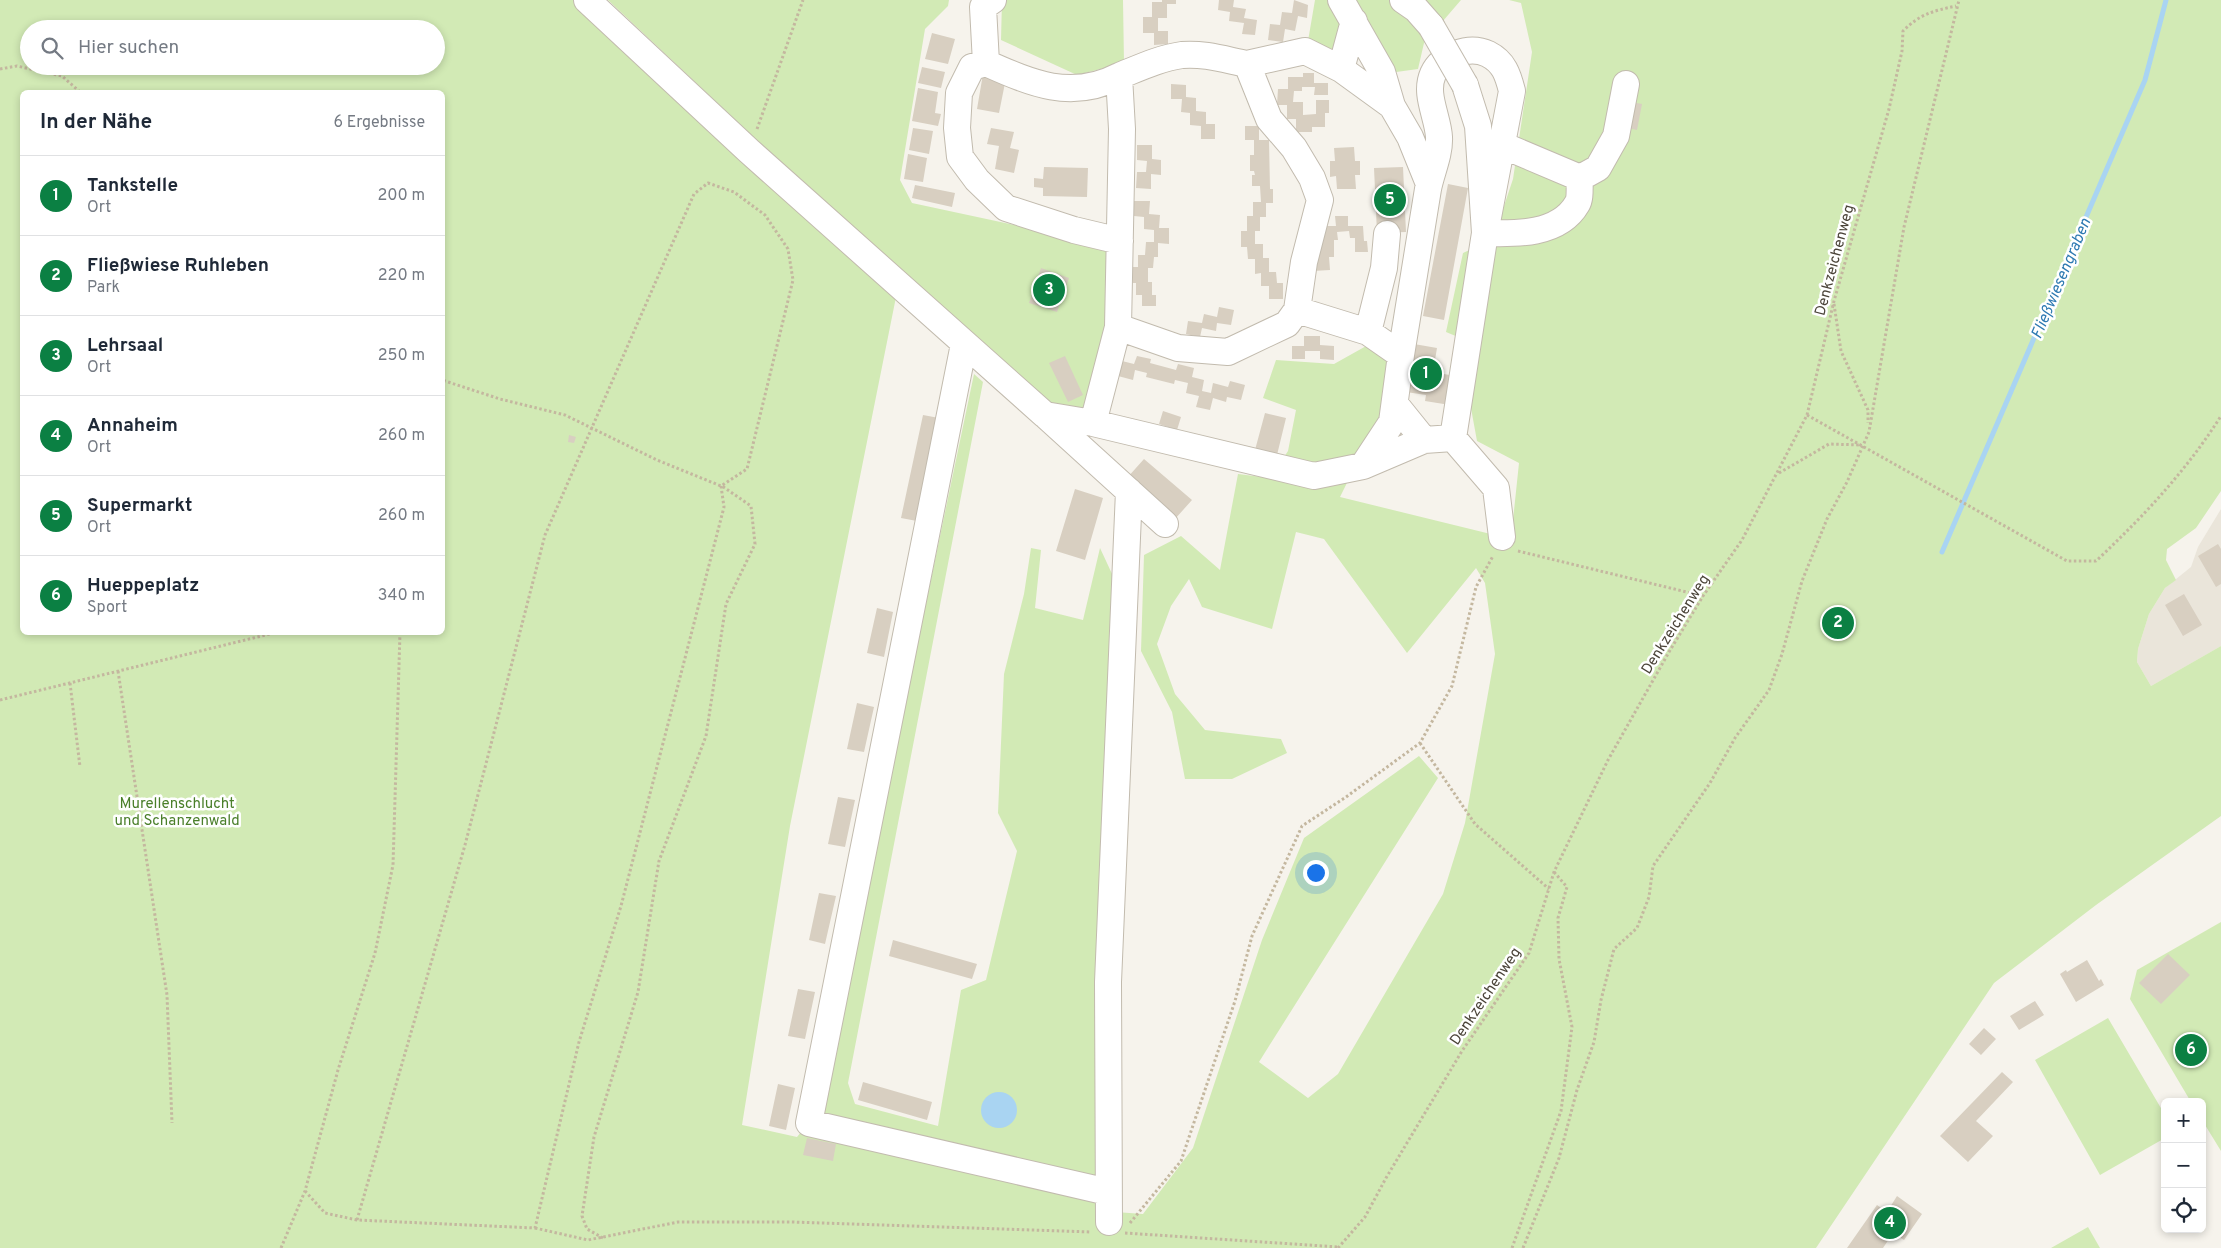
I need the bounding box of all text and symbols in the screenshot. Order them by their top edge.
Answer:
search box [20,20,445,75]
icon: search [38,34,66,62]
text: Hier suchen [78,36,179,60]
text: In der Nähe [40,109,152,136]
text: 6 Ergebnisse [333,113,425,133]
text: Tankstelle [87,174,178,198]
pin: 5 [1374,181,1406,219]
text: 1 [53,186,59,206]
text: 200 m [377,186,425,206]
text: Ort [87,198,111,218]
street label: Denkzeichenweg [1812,203,1859,318]
water label: Fließwiesengraben [2027,215,2096,342]
text: Fließwiese Ruhleben [87,254,269,278]
text: 2 [51,266,61,286]
text: 220 m [378,266,425,286]
pin: 3 [1033,271,1065,309]
text: Park [87,278,120,298]
text: Lehrsaal [87,334,163,358]
text: 3 [51,346,61,366]
text: 250 m [378,346,425,366]
pin: 1 [1410,355,1442,393]
text: Ort [87,358,111,378]
text: Annaheim [87,414,178,438]
text: 4 [51,426,61,446]
text: 260 m [378,426,425,446]
text: Ort [87,438,111,458]
text: Supermarkt [87,494,192,518]
text: 5 [51,506,61,526]
text: 260 m [378,506,425,526]
text: Ort [87,518,111,538]
street label: Denkzeichenweg [1638,571,1715,678]
text: Hueppeplatz [87,574,199,598]
text: 6 [51,586,61,606]
text: 340 m [378,586,425,606]
text: Sport [87,598,127,618]
pin: 2 [1822,604,1854,642]
park label: Murellenschlucht und Schanzenwald [114,795,240,831]
your location [1303,860,1329,886]
street label: Denkzeichenweg [1446,944,1526,1049]
pin: 6 [2175,1031,2207,1069]
map controls [2161,1098,2206,1233]
button: + [2161,1098,2206,1143]
button: − [2161,1143,2206,1188]
button: locate [2161,1188,2206,1233]
pin: 4 [1874,1204,1906,1242]

